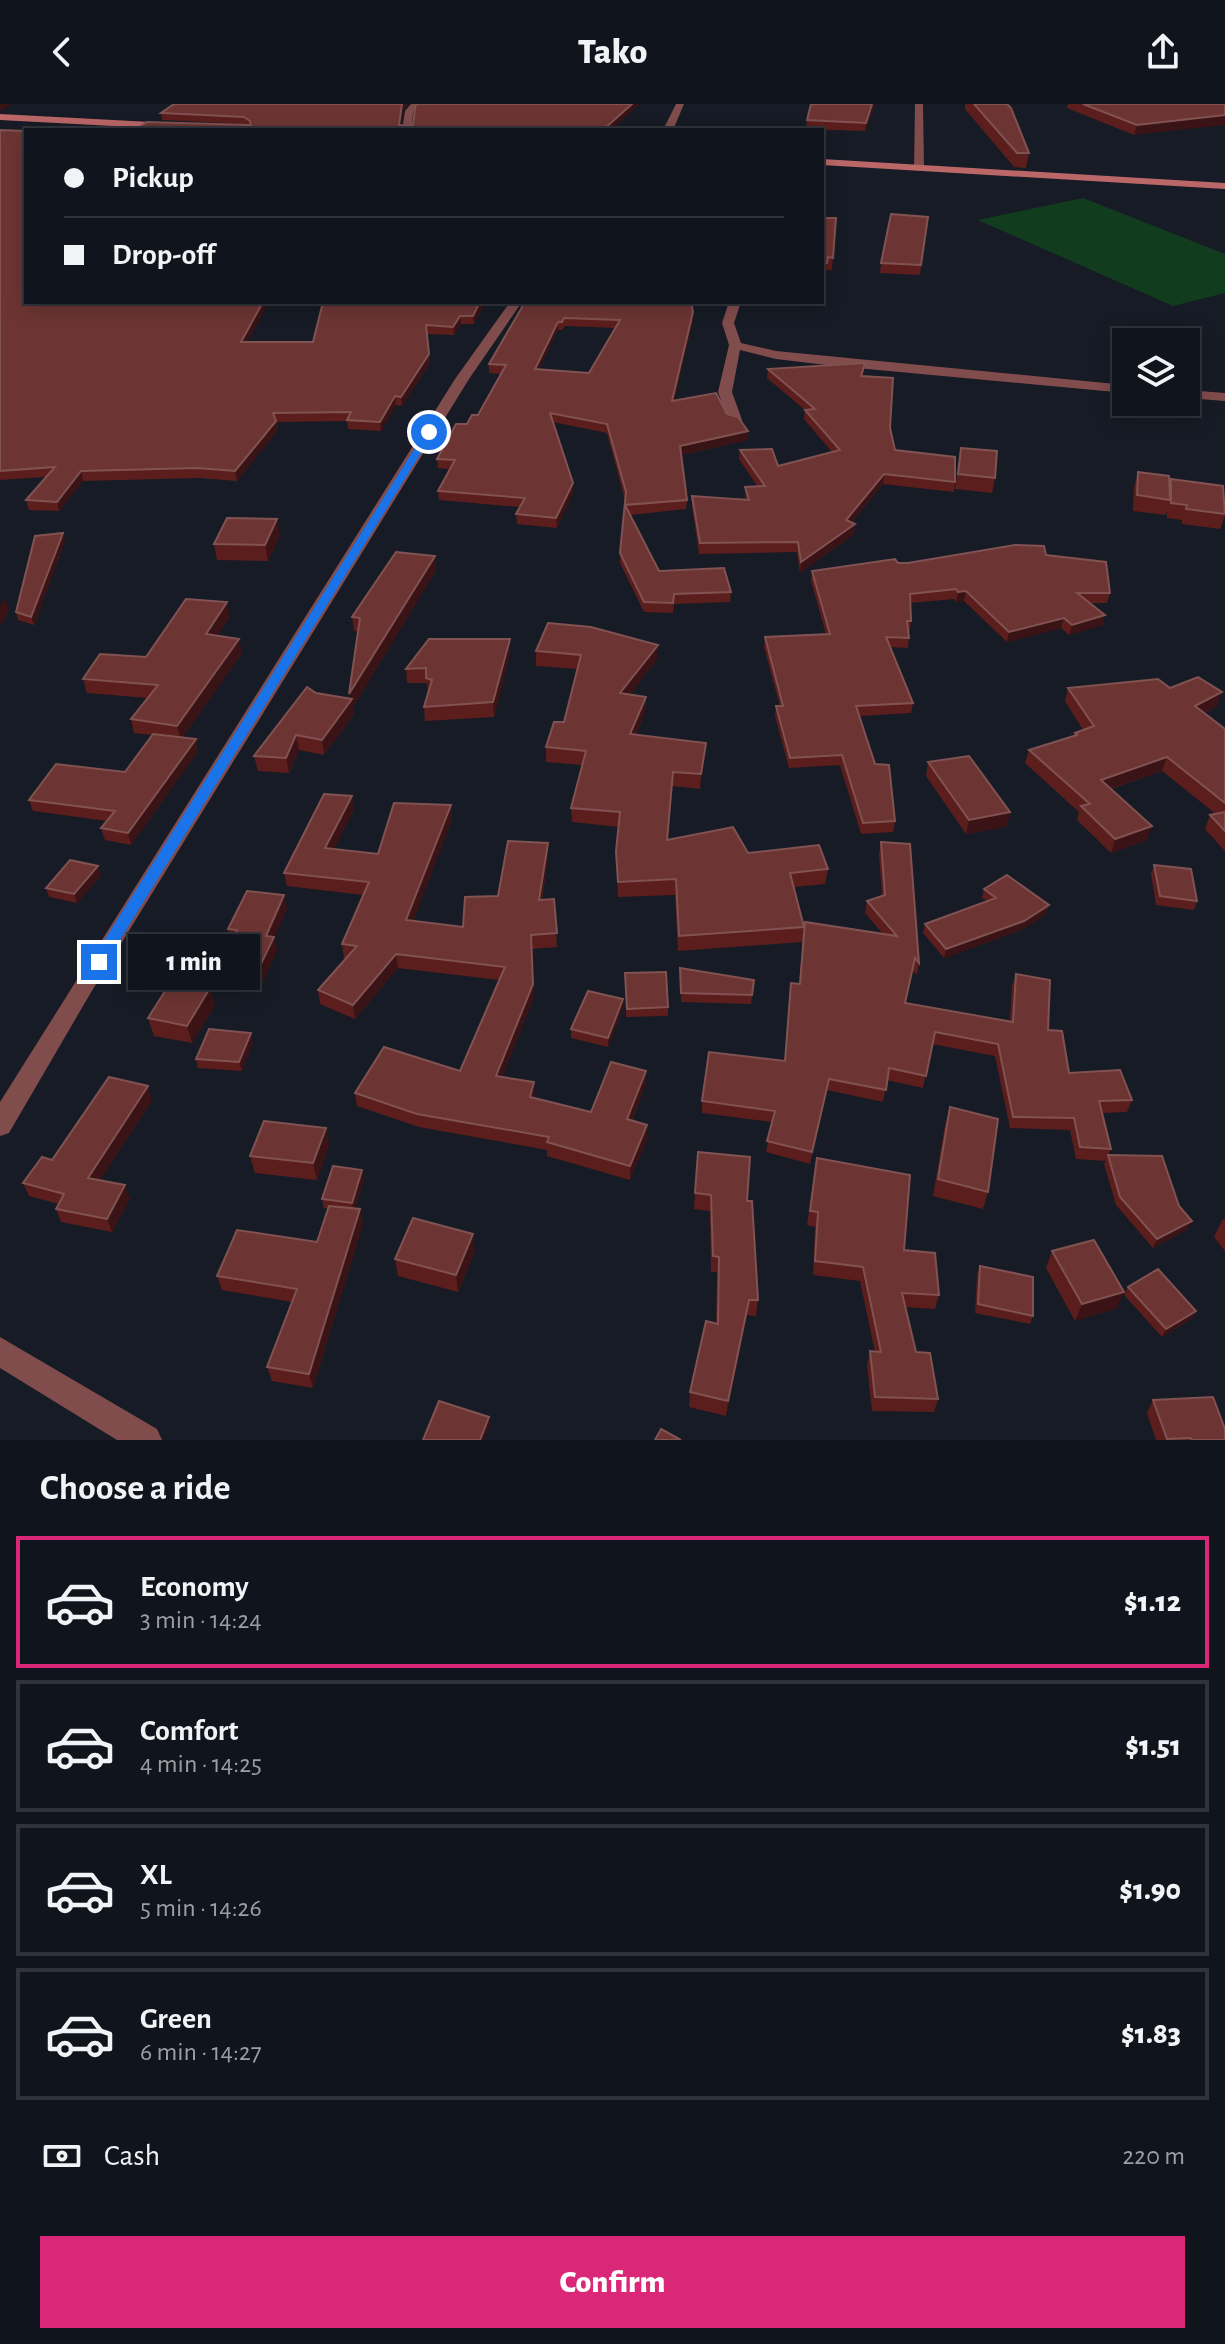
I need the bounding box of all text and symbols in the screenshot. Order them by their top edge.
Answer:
icon: back [40,30,84,74]
icon: share [1141,30,1185,74]
text: Tako [578,34,647,70]
text: Pickup [112,163,194,193]
text: Drop-off [112,240,215,270]
map controls [1112,328,1200,416]
button: layers [1112,328,1200,416]
route start [411,414,447,450]
callout: 1 min [127,934,259,990]
route end [81,944,117,980]
text: 1 min [166,949,222,975]
text: Choose a ride [40,1470,230,1506]
icon: car [44,1566,116,1638]
text: Economy [140,1572,249,1602]
text: $1.12 [1124,1587,1181,1617]
text: 3 min · 14:24 [140,1607,262,1633]
icon: car [44,1710,116,1782]
text: Comfort [140,1716,239,1746]
text: $1.51 [1125,1731,1181,1761]
text: 4 min · 14:25 [140,1751,262,1777]
icon: car [44,1854,116,1926]
text: XL [140,1860,172,1890]
text: $1.90 [1119,1875,1181,1905]
text: 5 min · 14:26 [140,1895,262,1921]
icon: car [44,1998,116,2070]
text: Green [140,2004,212,2034]
text: $1.83 [1121,2019,1181,2049]
text: 6 min · 14:27 [140,2039,262,2065]
icon: cash [40,2134,84,2178]
text: Cash [104,2141,160,2171]
text: 220 m [1123,2143,1185,2169]
button: Confirm [40,2236,1185,2328]

